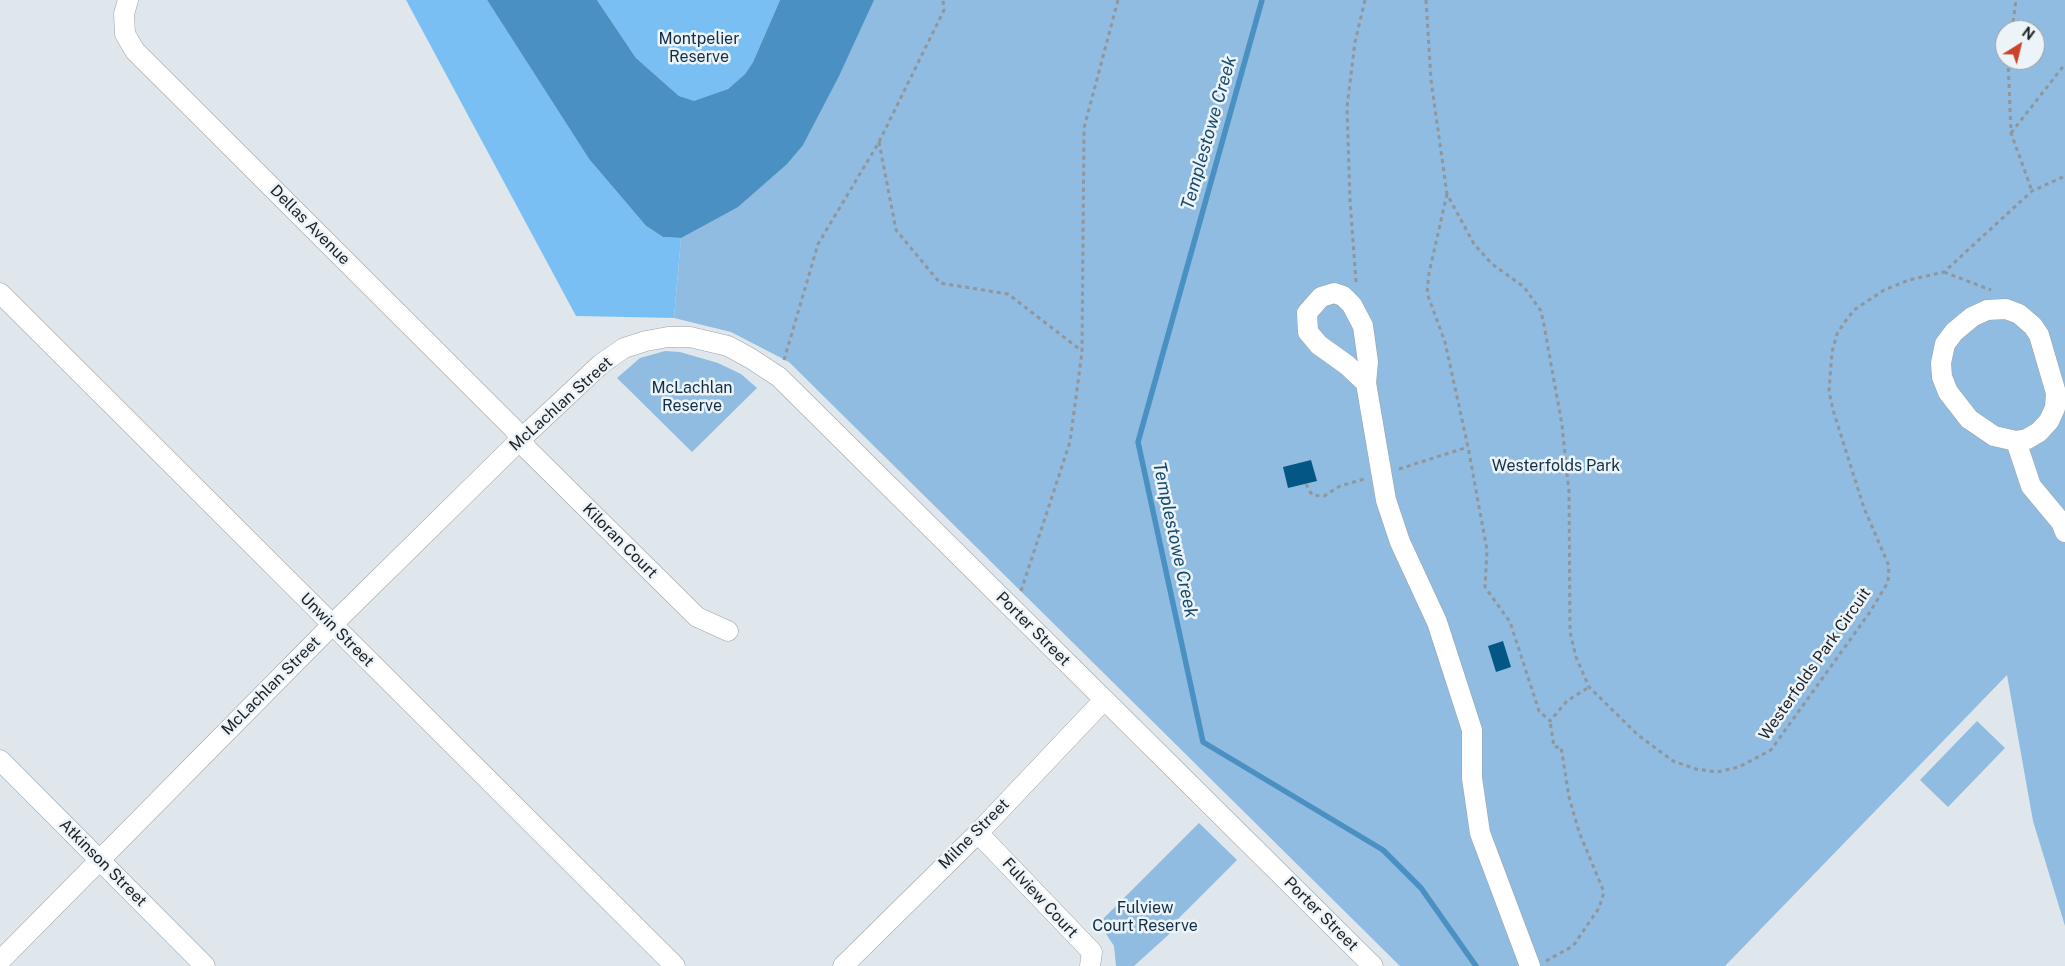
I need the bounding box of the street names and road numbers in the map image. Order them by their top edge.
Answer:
street label: Dellas Avenue [266,181,354,269]
street label: McLachlan Street [506,353,616,455]
street label: Kiloran Court [579,500,661,582]
street label: Westerfolds Park Circuit [1755,584,1875,744]
street label: Porter Street [992,588,1074,670]
street label: Unwin Street [296,589,378,671]
street label: McLachlan Street [218,633,324,739]
street label: Milne Street [935,795,1013,873]
street label: Atkinson Street [55,815,151,911]
street label: Fulview Court [998,854,1082,942]
street label: Porter Street [1280,873,1362,955]

